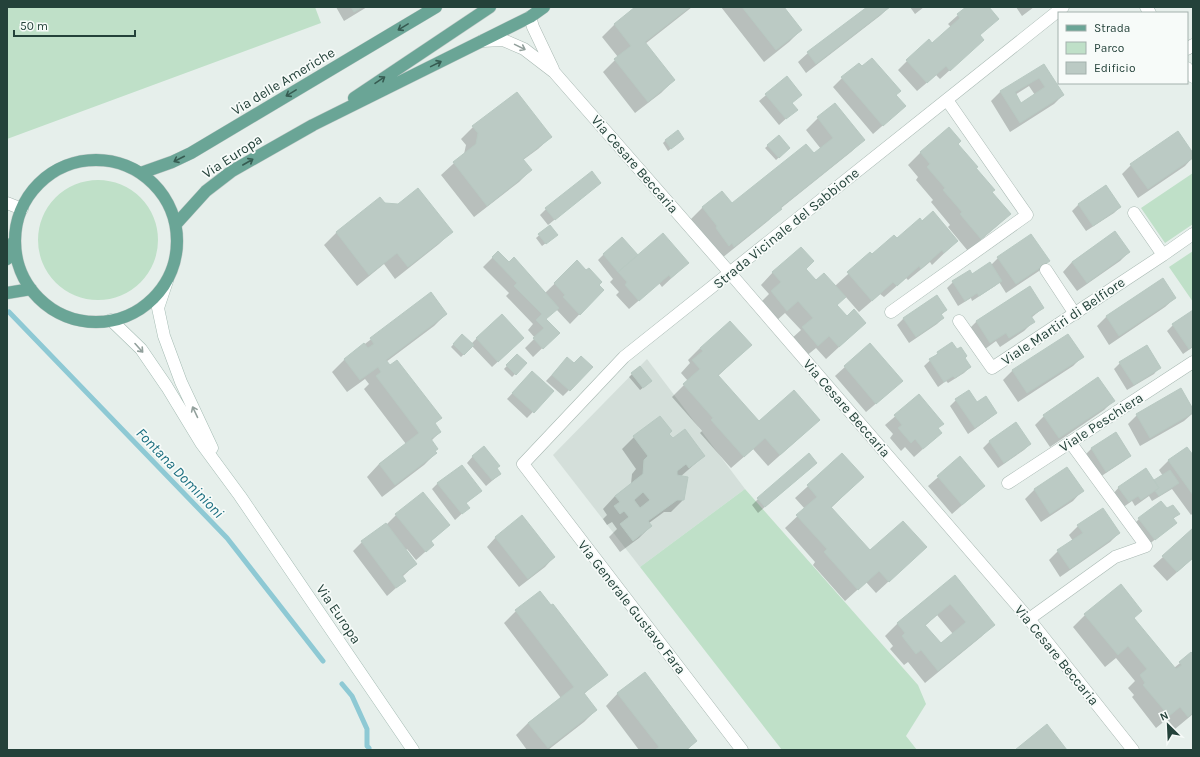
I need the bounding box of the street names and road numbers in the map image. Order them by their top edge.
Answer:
street label: Via delle Americhe [229,44,338,119]
street label: Via Cesare Beccaria [587,112,682,217]
street label: Via Europa [199,131,265,182]
street label: Strada Vicinale del Sabbione [710,164,863,293]
street label: Viale Martiri di Belfiore [998,274,1128,369]
street label: Via Cesare Beccaria [799,356,894,461]
street label: Viale Peschiera [1056,389,1146,456]
street label: Via Generale Gustavo Fara [574,537,689,678]
street label: Via Europa [313,581,365,647]
street label: Via Cesare Beccaria [1011,602,1102,709]

